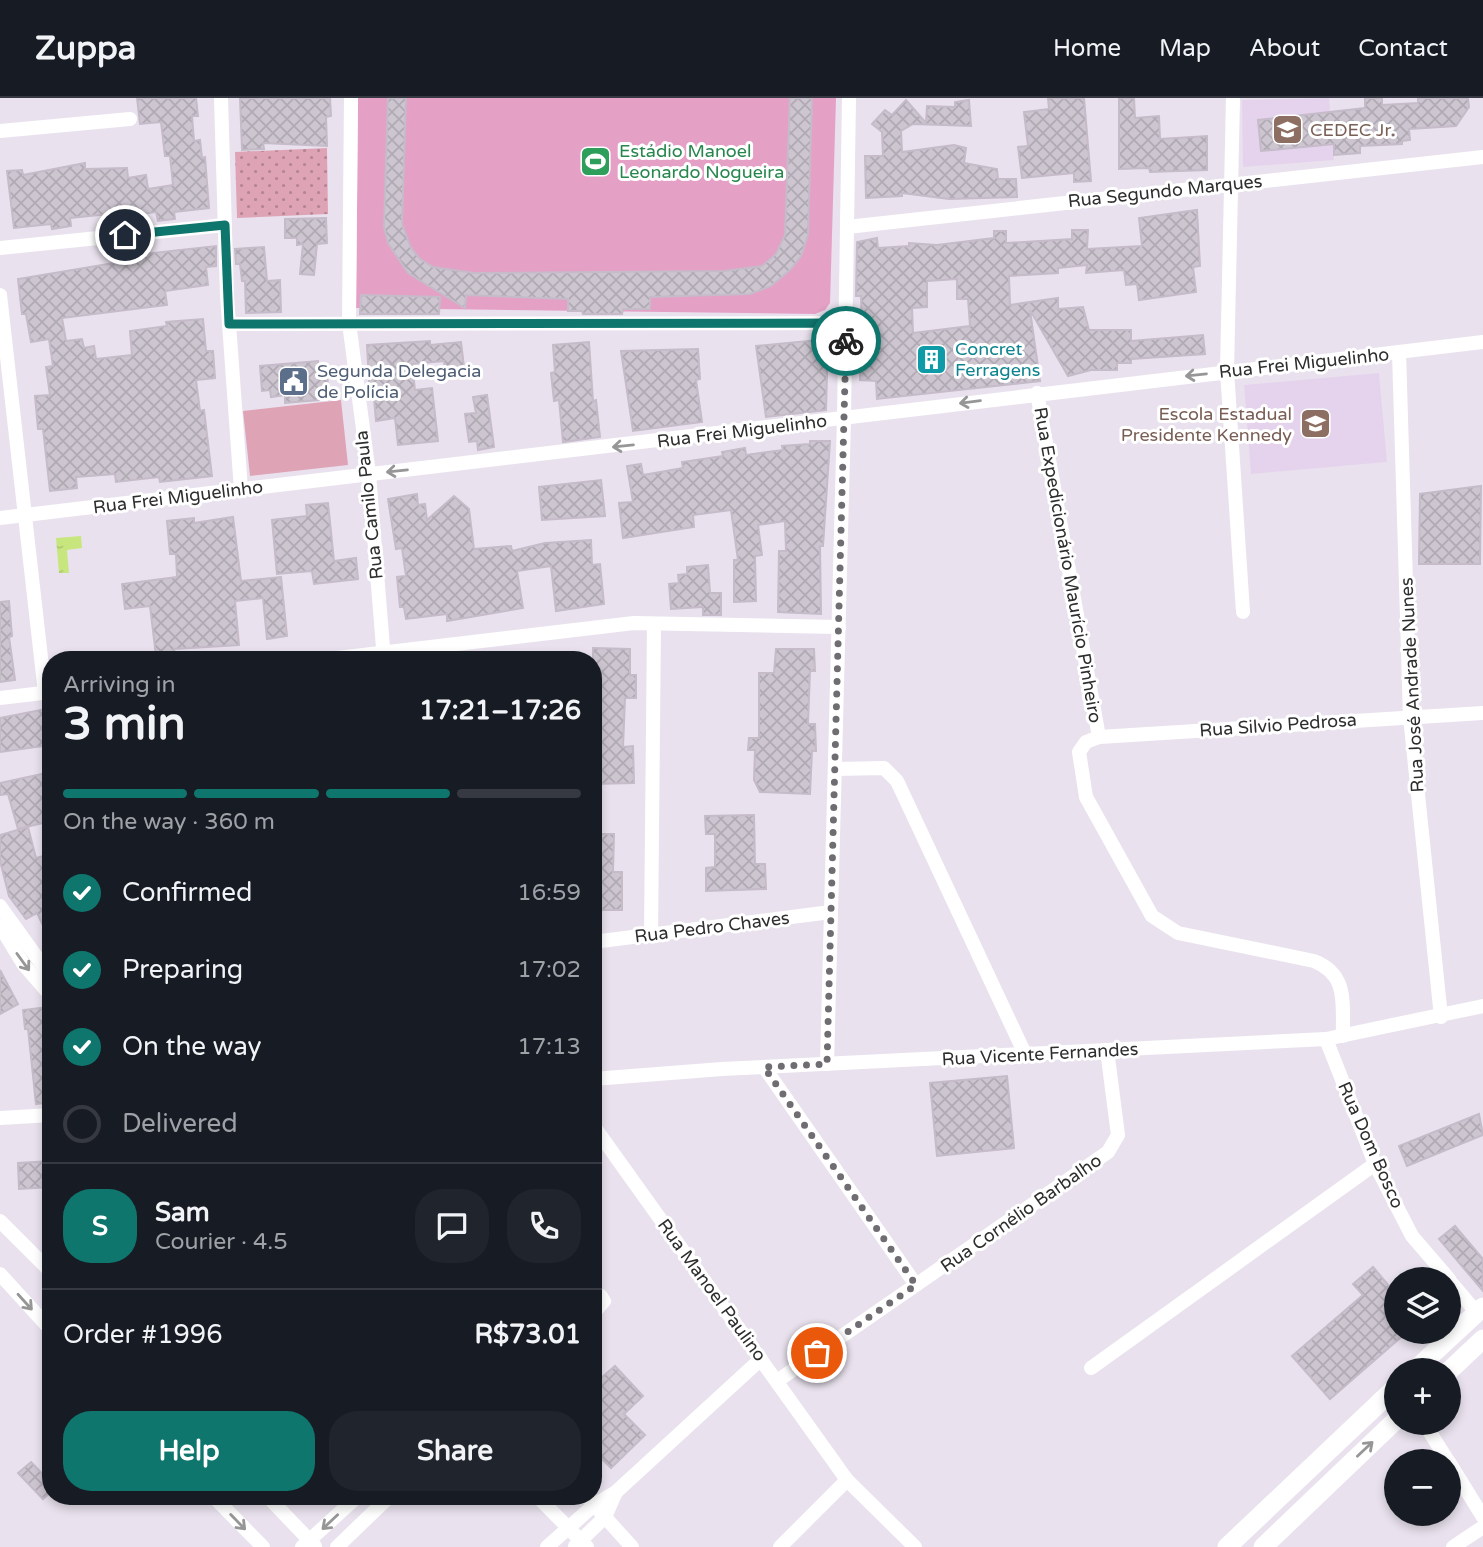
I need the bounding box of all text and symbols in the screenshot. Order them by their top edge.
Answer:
text: Zuppa [35,29,136,68]
text: Home [1053,34,1121,63]
text: Map [1159,34,1211,63]
text: About [1249,34,1320,63]
text: Contact [1358,34,1448,63]
school or university icon: CEDEC Jr. [1270,113,1304,147]
place label: CEDEC Jr. [1310,119,1395,141]
place label: Estádio Manoel Leonardo Nogueira [619,140,784,183]
sports icon: Estádio Manoel Leonardo Nogueira [579,144,613,178]
street label: Rua Segundo Marques [1067,170,1263,212]
pin [95,205,155,265]
icon: home [106,216,144,254]
courier [811,306,881,376]
icon: bike [827,322,865,360]
place label: Concret Ferragens [955,338,1040,381]
building icon: Concret Ferragens [915,342,949,376]
street label: Rua Frei Miguelinho [1218,343,1390,383]
place label: Segunda Delegacia de Polícia [317,360,481,403]
public building icon: Segunda Delegacia de Polícia [277,364,311,398]
one-way arrow [1185,368,1208,381]
one-way arrow [959,396,982,409]
place label: Escola Estadual Presidente Kennedy [1121,403,1292,446]
street label: Rua Expedicionário Maurício Pinheiro [1029,405,1107,725]
school or university icon: Escola Estadual Presidente Kennedy [1298,407,1332,441]
street label: Rua Frei Miguelinho [656,410,828,452]
street label: Rua Camilo Paula [350,429,388,581]
one-way arrow [612,439,635,452]
one-way arrow [386,464,409,477]
street label: Rua Frei Miguelinho [92,476,264,518]
street label: Rua José Andrade Nunes [1395,577,1429,793]
text: Arriving in [63,671,176,699]
text: 17:21–17:26 [419,695,581,726]
text: 3 min [63,697,186,752]
street label: Rua Silvio Pedrosa [1199,709,1357,741]
text: On the way · 360 m [63,808,275,836]
icon: check [63,874,101,912]
text: Confirmed [122,877,252,908]
text: 16:59 [517,879,581,907]
street label: Rua Pedro Chaves [633,907,791,947]
icon: check [63,951,101,989]
one-way arrow [16,952,30,971]
text: Preparing [122,954,243,985]
text: 17:02 [517,956,581,984]
icon: check [63,1028,101,1066]
text: On the way [122,1031,262,1062]
text: 17:13 [517,1033,581,1061]
street label: Rua Vicente Fernandes [941,1038,1139,1070]
street label: Rua Dom Bosco [1333,1078,1409,1212]
text: Delivered [122,1108,238,1139]
street label: Rua Cornélio Barbalho [936,1149,1106,1277]
button: chat [415,1189,489,1263]
button: phone [507,1189,581,1263]
text: Sam [155,1197,210,1228]
text: S [92,1211,108,1242]
street label: Rua Manoel Paulino [653,1214,771,1366]
text: Courier · 4.5 [155,1228,288,1256]
map controls [1384,1267,1461,1526]
button: layers [1384,1267,1461,1344]
one-way arrow [17,1293,34,1310]
text: Order #1996 [63,1319,223,1350]
text: R$73.01 [474,1319,581,1350]
pin [787,1323,847,1383]
icon: bag [798,1334,836,1372]
button: + [1384,1358,1461,1435]
button: Help [63,1411,315,1491]
button: Share [329,1411,581,1491]
one-way arrow [1356,1441,1373,1458]
button: − [1384,1449,1461,1526]
one-way arrow [229,1513,246,1530]
one-way arrow [321,1514,339,1530]

